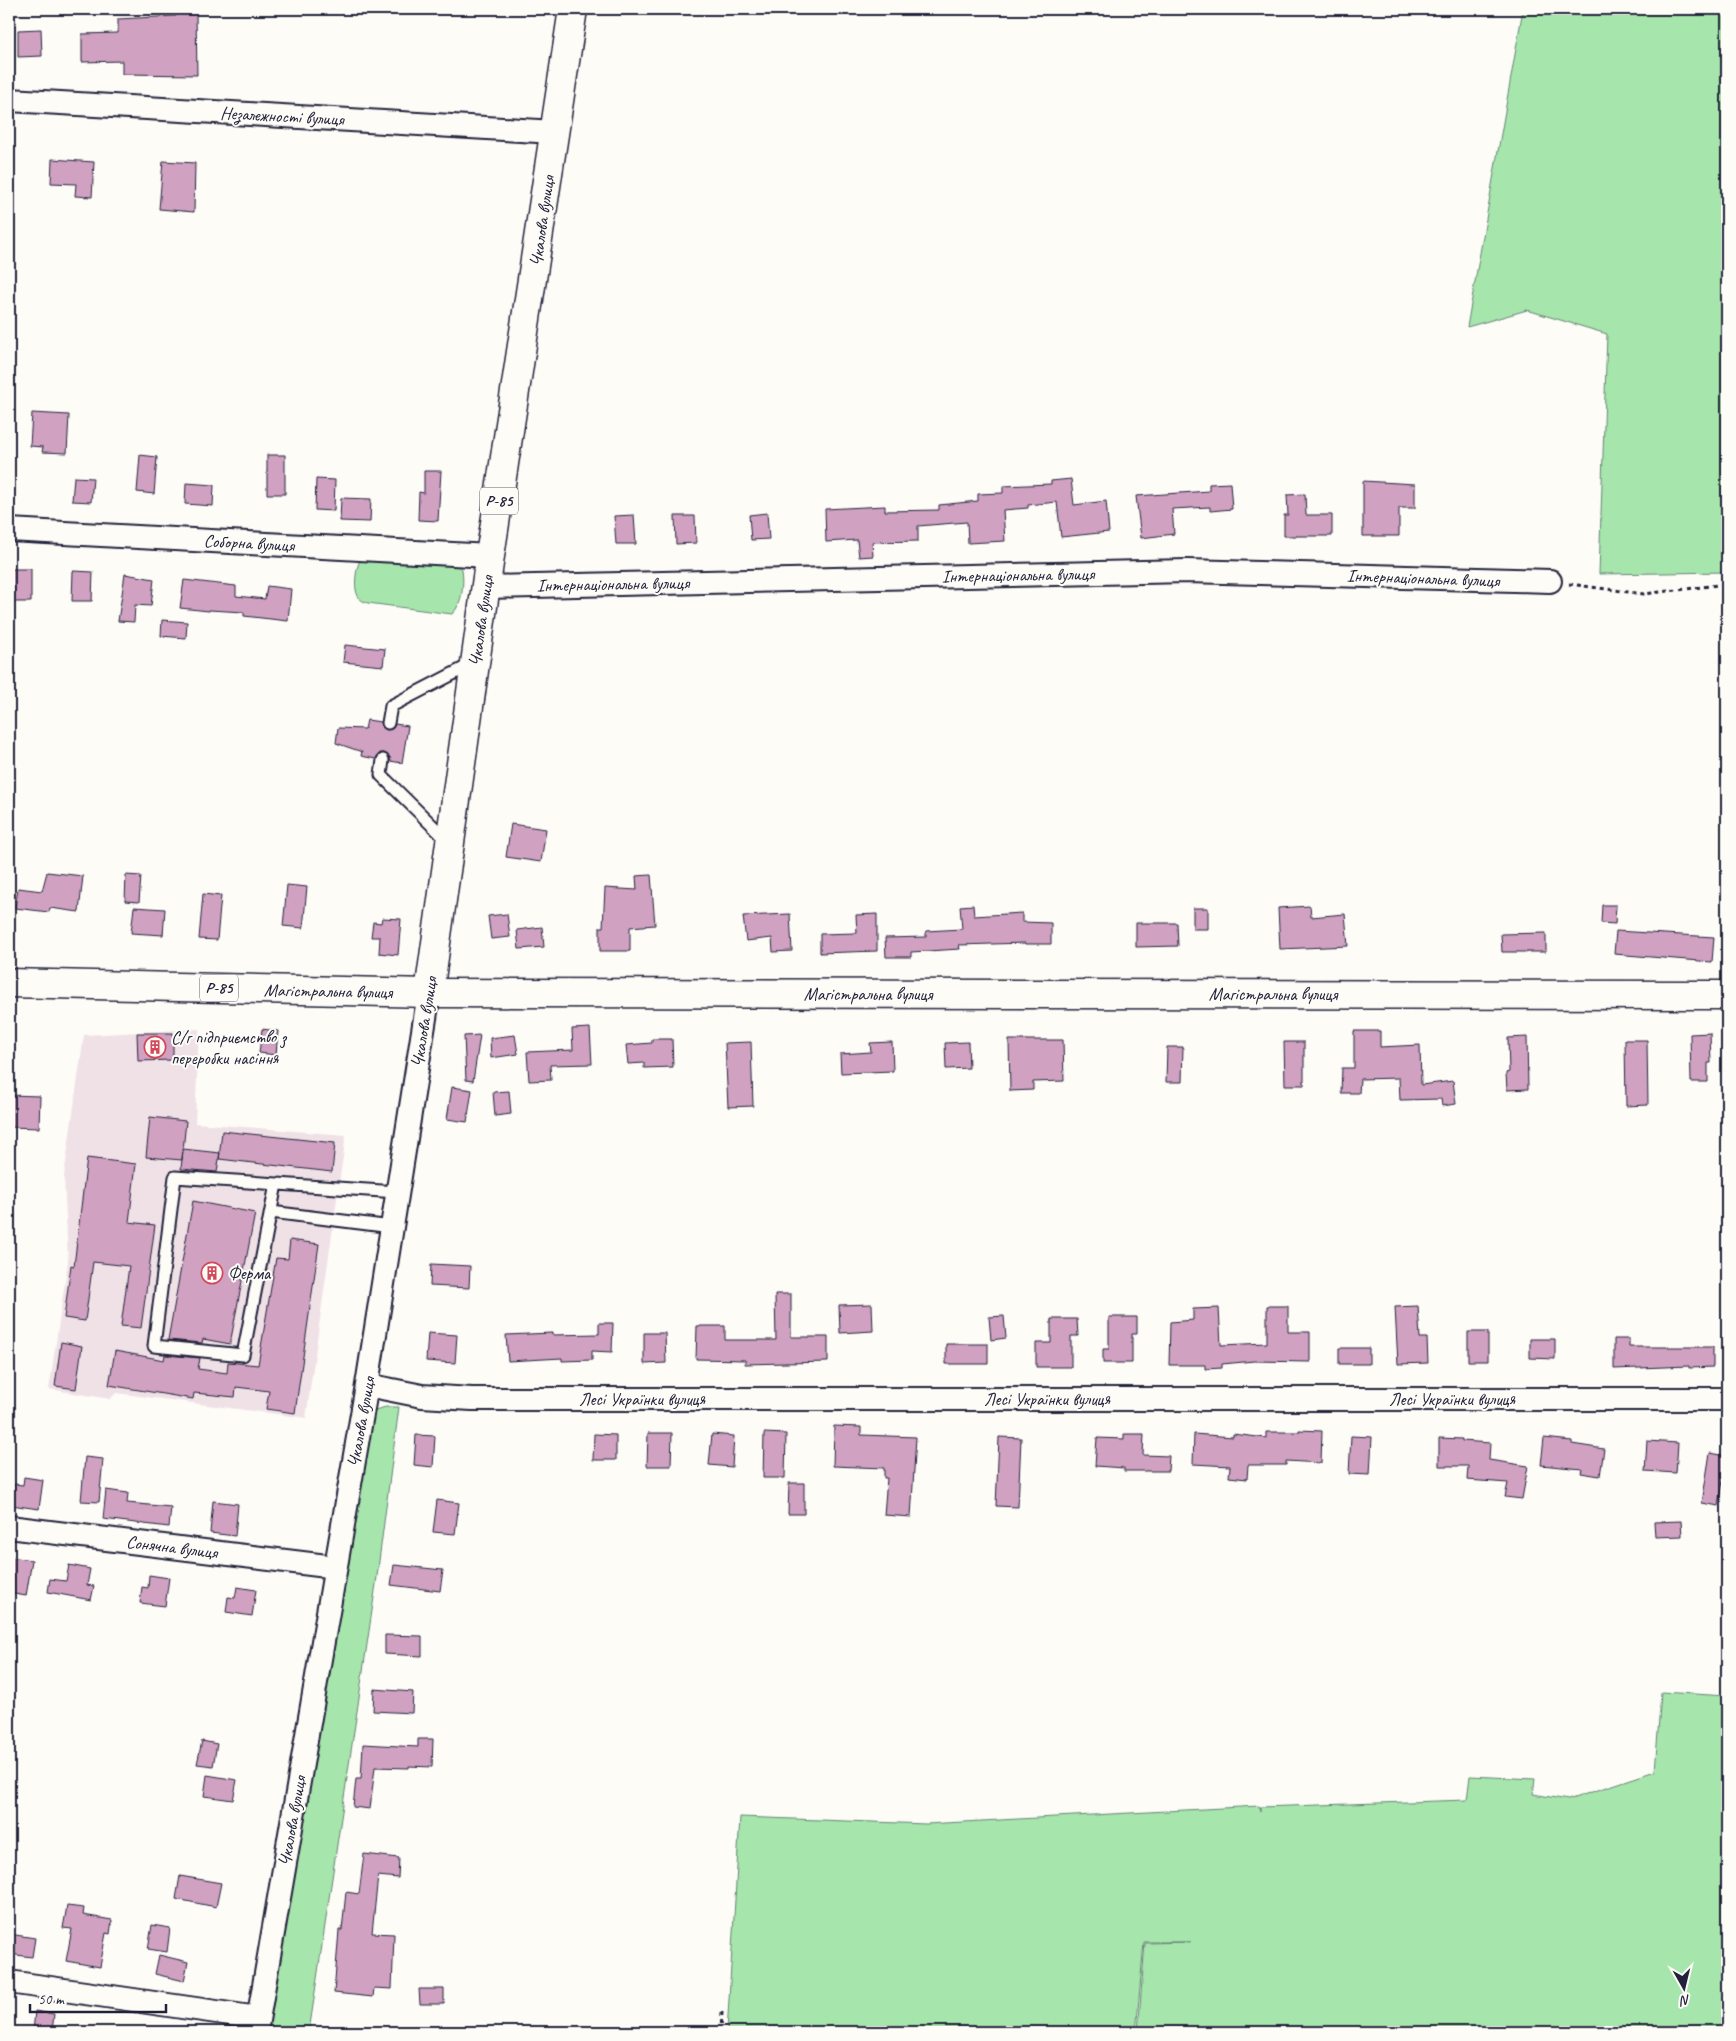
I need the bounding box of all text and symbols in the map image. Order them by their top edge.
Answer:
street label: Незалежності вулиця [220,102,346,131]
street label: Чкалова вулиця [525,172,560,268]
road number: Р-85 [480,488,518,514]
street label: Соборна вулиця [203,530,297,556]
street label: Інтернаціональна вулиця [941,563,1096,587]
street label: Інтернаціональна вулиця [1346,564,1502,592]
street label: Чкалова вулиця [464,572,499,668]
street label: Інтернаціональна вулиця [536,572,691,596]
street label: Чкалова вулиця [406,973,442,1069]
road number: Р-85 [200,974,238,1001]
street label: Магістральна вулиця [264,979,394,1003]
street label: Магістральна вулиця [804,983,934,1005]
street label: Магістральна вулиця [1209,983,1339,1005]
place label: С/г підприємство з переробки насіння [171,1026,288,1069]
building icon: С/г підприємство з переробки насіння [143,1035,167,1059]
building icon: Ферма [200,1261,224,1285]
place label: Ферма [228,1262,272,1284]
street label: Чкалова вулиця [342,1373,380,1469]
street label: Лесі Українки вулиця [579,1388,706,1410]
street label: Лесі Українки вулиця [984,1388,1111,1410]
street label: Лесі Українки вулиця [1389,1388,1516,1410]
street label: Сонячна вулиця [125,1531,221,1564]
street label: Чкалова вулиця [273,1772,311,1868]
north arrow [1658,1964,1708,2014]
scale bar [30,1981,166,2013]
text: 50 m [38,1990,65,2009]
text: N [1678,1991,1691,2010]

